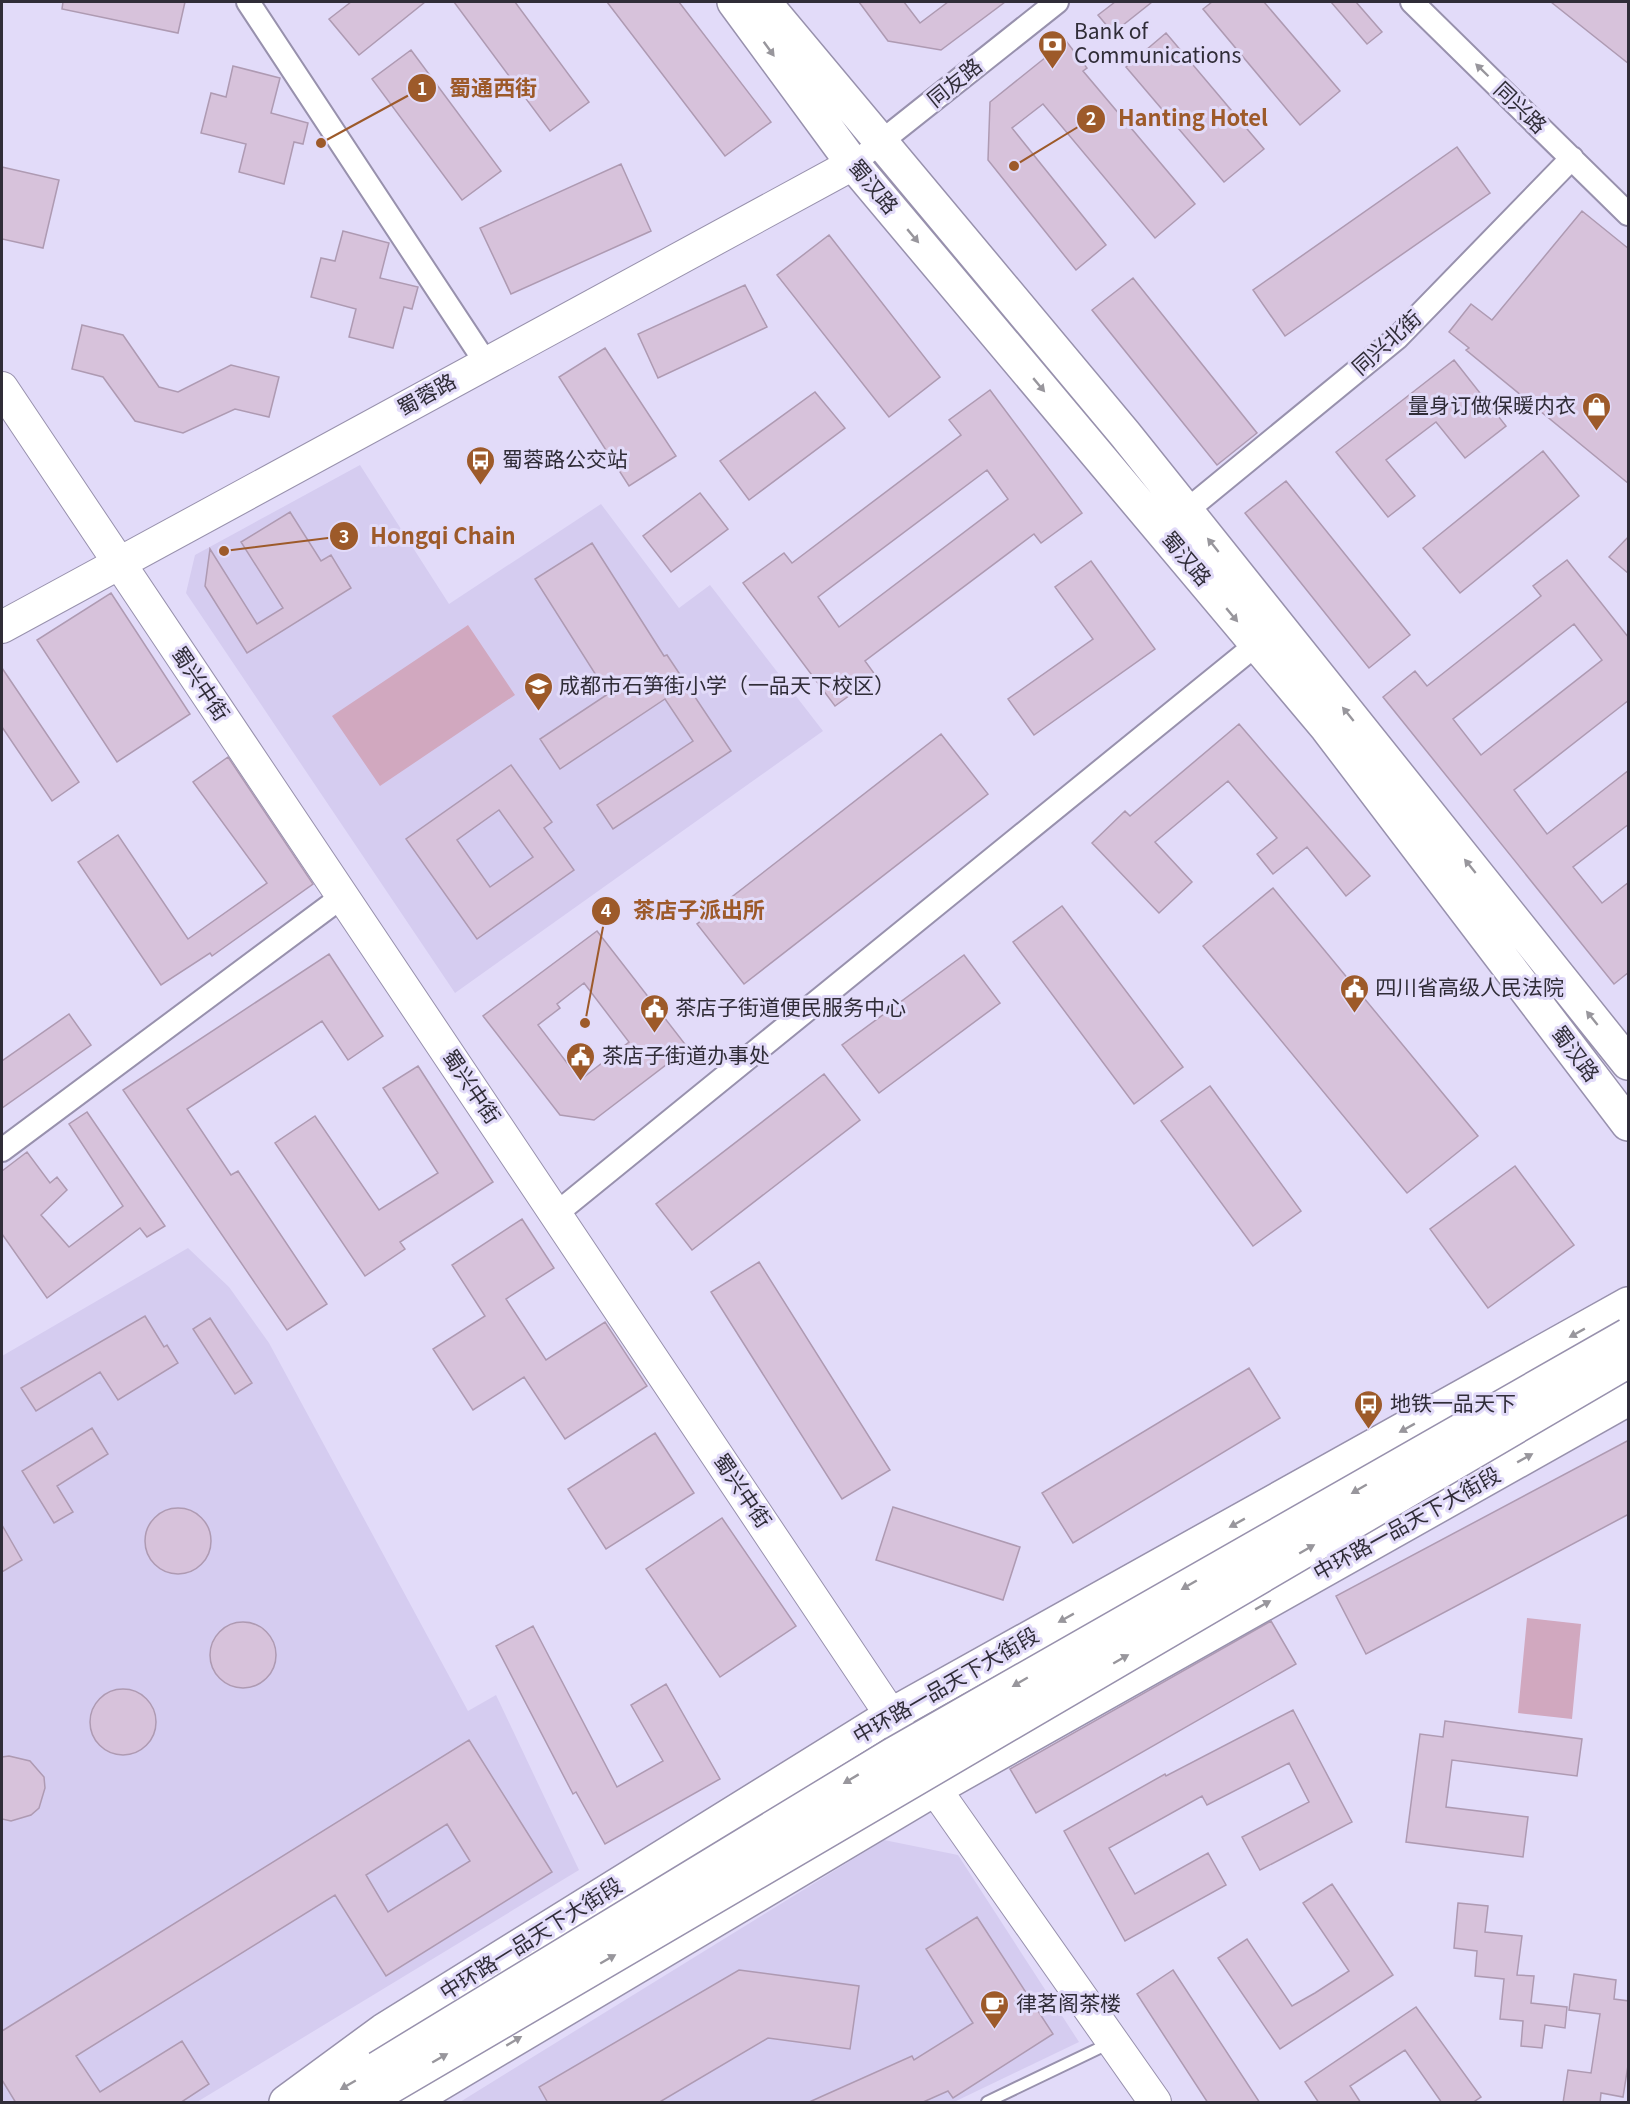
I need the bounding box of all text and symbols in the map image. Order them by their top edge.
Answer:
place label: Bank of Communications [1074,15,1241,69]
bank icon: Bank of Communications [1037,28,1069,70]
one-way arrow [762,41,774,56]
street label: 同友路 [920,50,988,113]
one-way arrow [1474,63,1489,77]
callout: 蜀通西街 [407,68,549,108]
text: 蜀通西街 [449,70,537,102]
text: 1 [417,74,427,100]
street label: 同兴路 [1488,74,1554,139]
callout: Hanting Hotel [1076,99,1280,139]
text: Hanting Hotel [1118,100,1268,132]
text: 2 [1086,104,1096,130]
street label: 蜀汉路 [843,152,906,219]
one-way arrow [907,228,920,244]
street label: 同兴北街 [1344,302,1427,381]
street label: 蜀蓉路 [391,365,461,422]
one-way arrow [1032,377,1045,392]
place label: 量身订做保暖内衣 [1408,389,1576,419]
shop icon: 量身订做保暖内衣 [1581,390,1613,432]
place label: 蜀蓉路公交站 [502,443,628,473]
bus stop icon: 蜀蓉路公交站 [465,444,497,486]
callout: Hongqi Chain [329,516,528,556]
text: Hongqi Chain [370,518,516,550]
text: 3 [339,522,349,548]
street label: 蜀汉路 [1156,524,1219,591]
one-way arrow [1206,537,1219,553]
one-way arrow [1226,607,1239,623]
street label: 蜀兴中街 [166,640,238,726]
place label: 成都市石笋街小学（一品天下校区） [559,669,895,699]
school or university icon: 成都市石笋街小学（一品天下校区） [522,670,554,712]
one-way arrow [1342,706,1354,721]
one-way arrow [1463,858,1476,874]
callout: 茶店子派出所 [591,891,777,931]
text: 茶店子派出所 [633,892,765,924]
text: 4 [601,896,612,922]
place label: 四川省高级人民法院 [1375,971,1564,1001]
public building icon: 四川省高级人民法院 [1338,972,1370,1014]
place label: 茶店子街道便民服务中心 [675,991,906,1021]
public building icon: 茶店子街道便民服务中心 [638,992,670,1034]
one-way arrow [1585,1010,1598,1026]
street label: 蜀汉路 [1546,1019,1608,1087]
place label: 茶店子街道办事处 [602,1039,770,1069]
public building icon: 茶店子街道办事处 [565,1040,597,1082]
street label: 蜀兴中街 [437,1043,509,1129]
one-way arrow [1569,1328,1586,1338]
place label: 地铁一品天下 [1390,1387,1516,1417]
bus stop icon: 地铁一品天下 [1353,1388,1385,1430]
one-way arrow [1398,1423,1415,1433]
street label: 蜀兴中街 [708,1447,780,1533]
one-way arrow [1516,1453,1533,1463]
street label: 中环路一品天下大街段 [1307,1458,1505,1586]
one-way arrow [1351,1483,1367,1494]
one-way arrow [1228,1518,1245,1528]
one-way arrow [1299,1544,1315,1555]
one-way arrow [1180,1580,1197,1590]
one-way arrow [1255,1600,1272,1610]
one-way arrow [1058,1612,1074,1623]
street label: 中环路一品天下大街段 [847,1619,1043,1750]
one-way arrow [1113,1653,1129,1664]
one-way arrow [1012,1676,1028,1687]
one-way arrow [843,1774,859,1785]
street label: 中环路一品天下大街段 [433,1869,627,2006]
one-way arrow [600,1954,617,1964]
place label: 律茗阁茶楼 [1016,1987,1121,2017]
cafe icon: 律茗阁茶楼 [979,1988,1011,2030]
one-way arrow [506,2035,522,2046]
one-way arrow [432,2052,448,2063]
one-way arrow [339,2080,356,2090]

